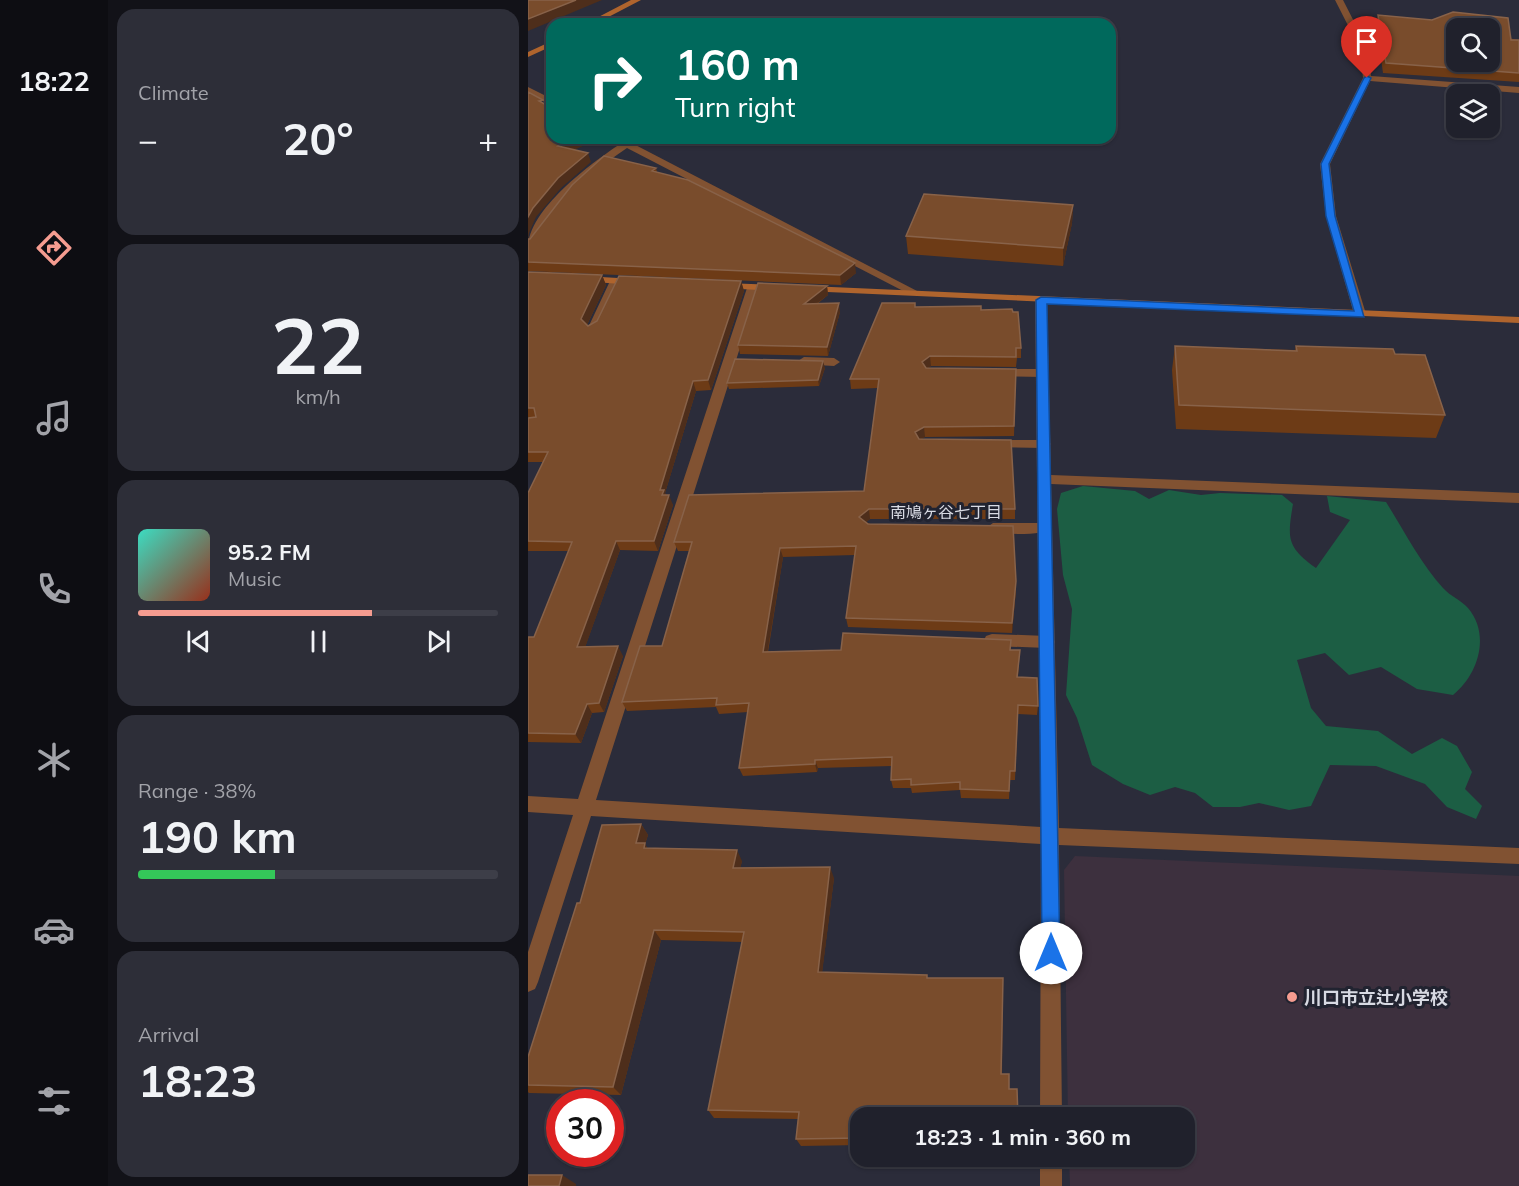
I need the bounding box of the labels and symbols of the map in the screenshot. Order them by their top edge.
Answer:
pin [1341,16,1392,78]
district label: 南鳩ヶ谷七丁目 [890,502,1002,522]
position arrow [1019,921,1083,985]
place label: 川口市立辻小学校 [1304,986,1448,1009]
marker: 川口市立辻小学校 [1285,990,1299,1004]
speed limit sign: 30 [546,1089,624,1167]

